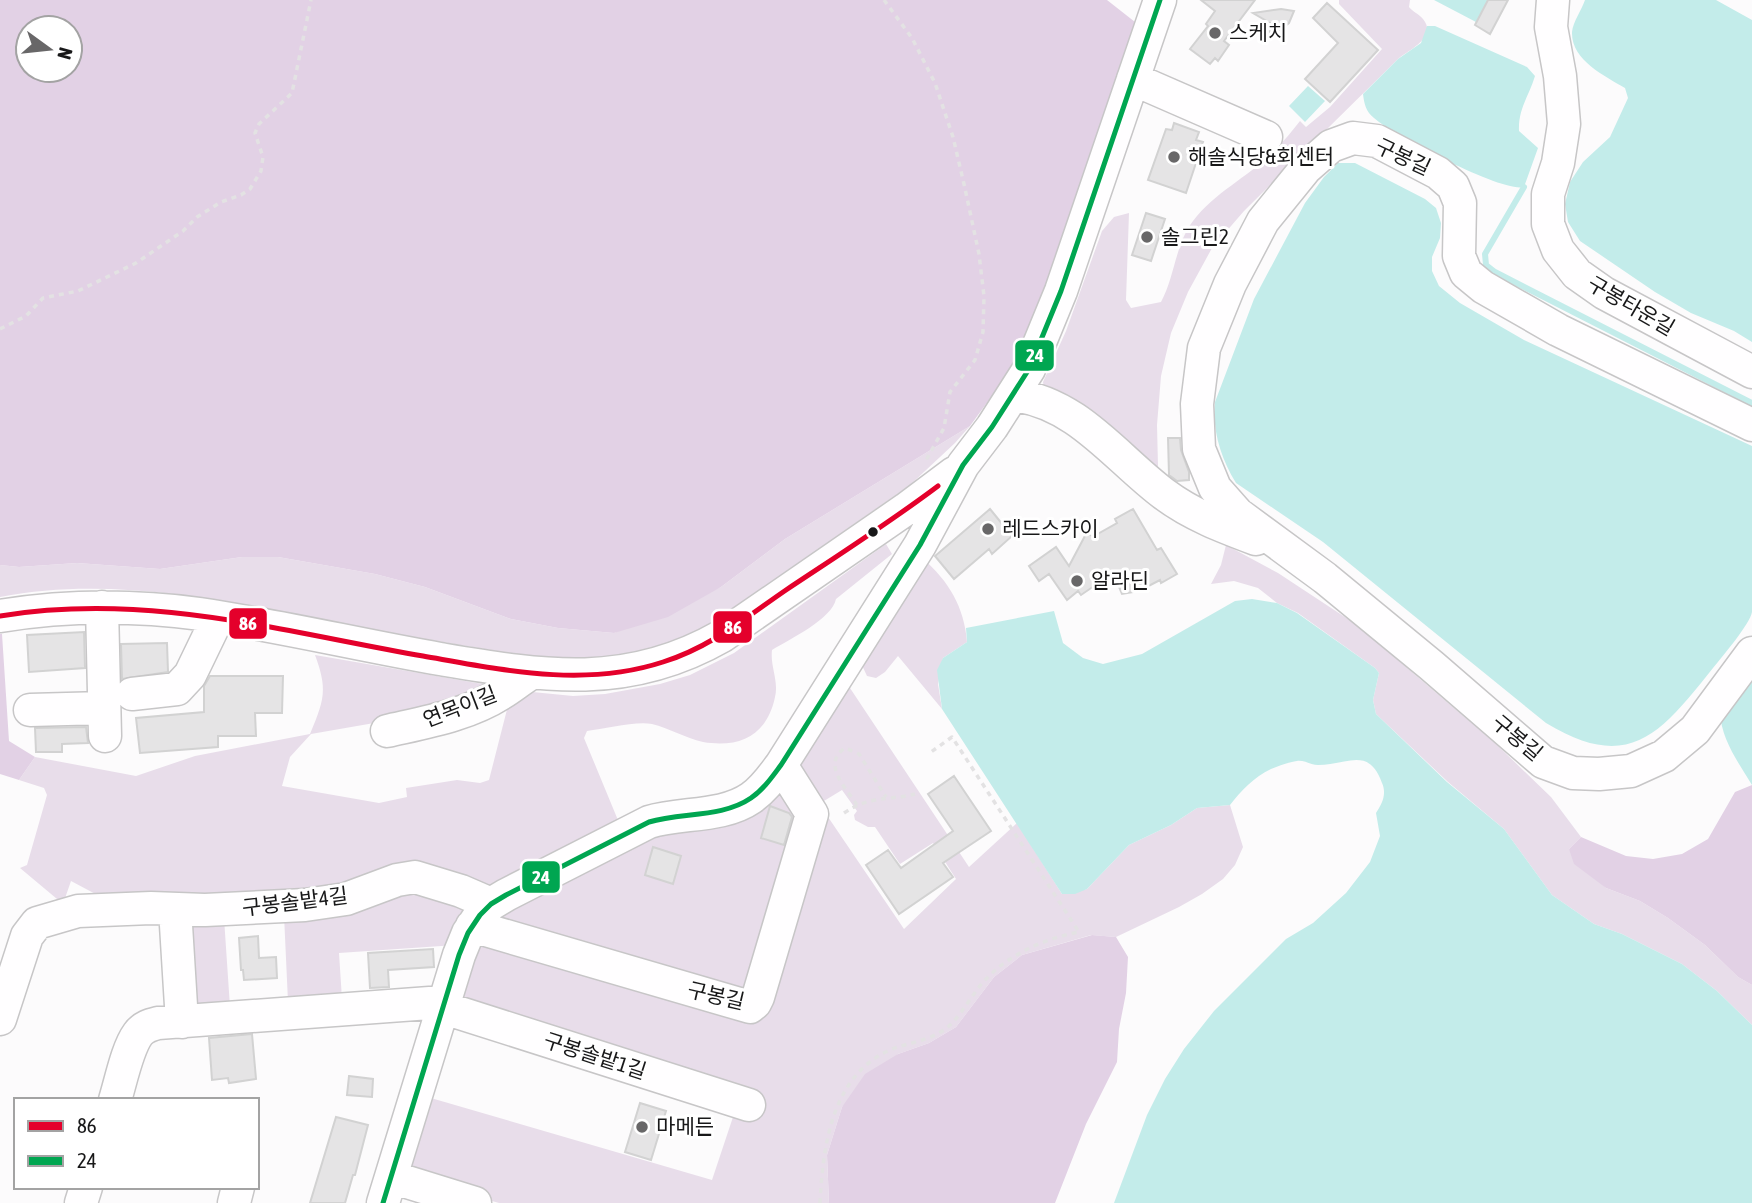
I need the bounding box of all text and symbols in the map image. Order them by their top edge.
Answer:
north arrow [14,14,84,84]
place label: 스케치 [1229,20,1287,44]
marker: 스케치 [1207,25,1223,41]
text: N [53,45,77,62]
street label: 구봉길 [1372,133,1435,179]
place label: 해솔식당&회센터 [1188,144,1334,168]
marker: 해솔식당&회센터 [1166,149,1182,165]
place label: 솔그린2 [1161,224,1229,248]
marker: 솔그린2 [1139,229,1155,245]
street label: 구봉타운길 [1584,271,1679,340]
line badge: 24 [1014,339,1055,372]
text: 24 [1026,344,1044,366]
place label: 레드스카이 [1002,516,1099,540]
marker: 레드스카이 [980,521,996,537]
unlabelled marker [866,525,880,539]
place label: 알라딘 [1091,568,1149,592]
marker: 알라딘 [1069,573,1085,589]
line badge: 86 [228,607,268,640]
line badge: 86 [712,610,753,644]
text: 86 [239,612,257,634]
text: 86 [724,616,742,638]
street label: 연목이길 [419,681,500,731]
street label: 구봉길 [1488,709,1548,765]
line badge: 24 [521,860,561,894]
text: 24 [532,866,550,888]
street label: 구봉솔밭4길 [241,883,349,919]
street label: 구봉길 [685,977,747,1013]
street label: 구봉솔밭1길 [541,1027,650,1083]
legend [14,1098,259,1189]
text: 86 [77,1113,97,1137]
place label: 마메든 [656,1114,714,1138]
marker: 마메든 [634,1119,650,1135]
text: 24 [77,1148,97,1172]

